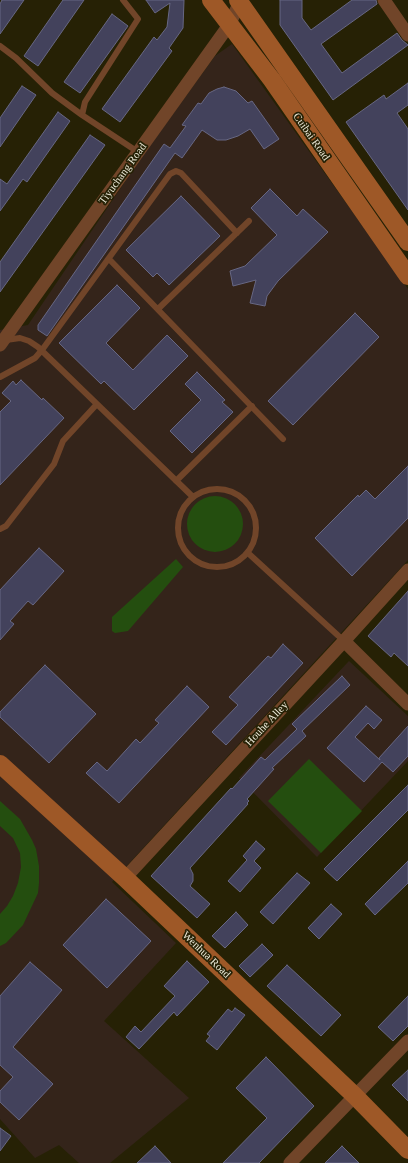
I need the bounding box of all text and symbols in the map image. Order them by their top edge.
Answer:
street label: Cuibai Road [288,108,334,166]
street label: Tiyuchang Road [94,137,152,211]
street label: Houhe Alley [241,697,293,751]
street label: Wenhua Road [176,926,236,984]

